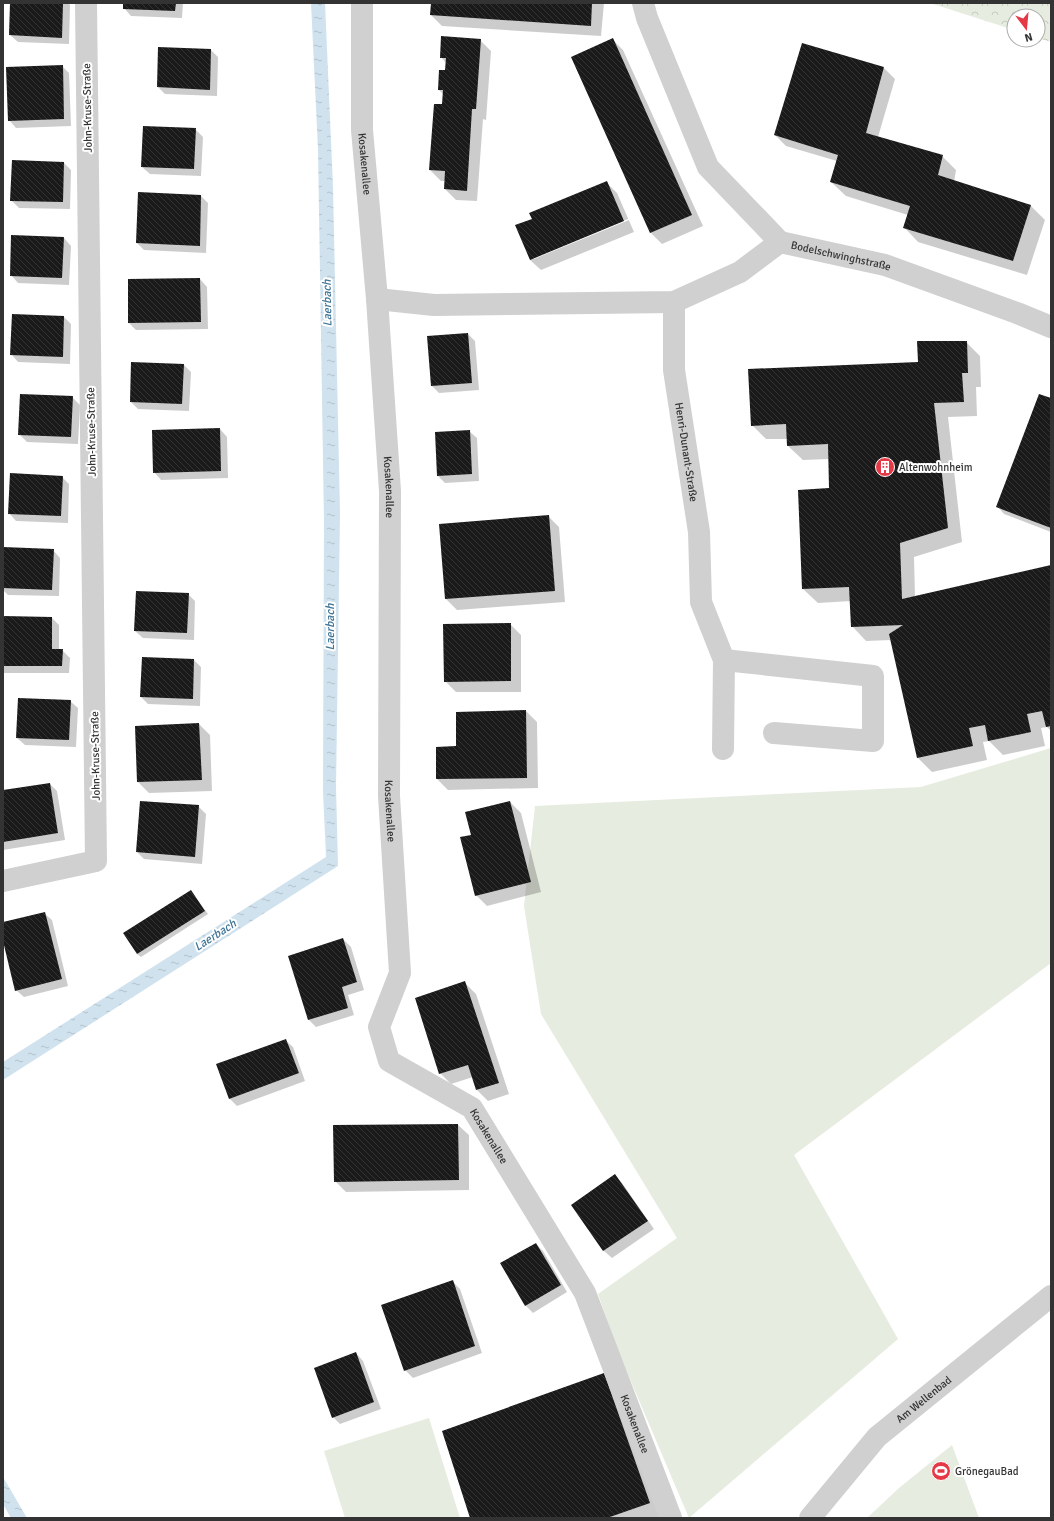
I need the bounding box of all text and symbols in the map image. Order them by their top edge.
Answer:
north arrow [1006,8,1046,48]
text: N [1023,30,1034,44]
street label: John-Kruse-Straße [80,63,95,153]
street label: Kosakenallee [355,132,374,195]
street label: Bodelschwinghstraße [790,239,893,274]
water label: Laerbach [320,279,335,327]
street label: John-Kruse-Straße [84,387,99,477]
street label: Henri-Dunant-Straße [672,401,700,503]
street label: Kosakenallee [381,455,396,518]
building icon: Altenwohnheim [874,456,896,478]
place label: Altenwohnheim [899,461,973,474]
water label: Laerbach [323,603,338,651]
street label: John-Kruse-Straße [88,711,103,801]
street label: Kosakenallee [382,780,398,842]
water label: Laerbach [191,916,240,955]
street label: Kosakenallee [467,1106,510,1166]
street label: Am Wellenbad [894,1373,954,1426]
street label: Kosakenallee [617,1393,652,1455]
sports icon: GrönegauBad [930,1460,952,1482]
place label: GrönegauBad [955,1465,1019,1478]

